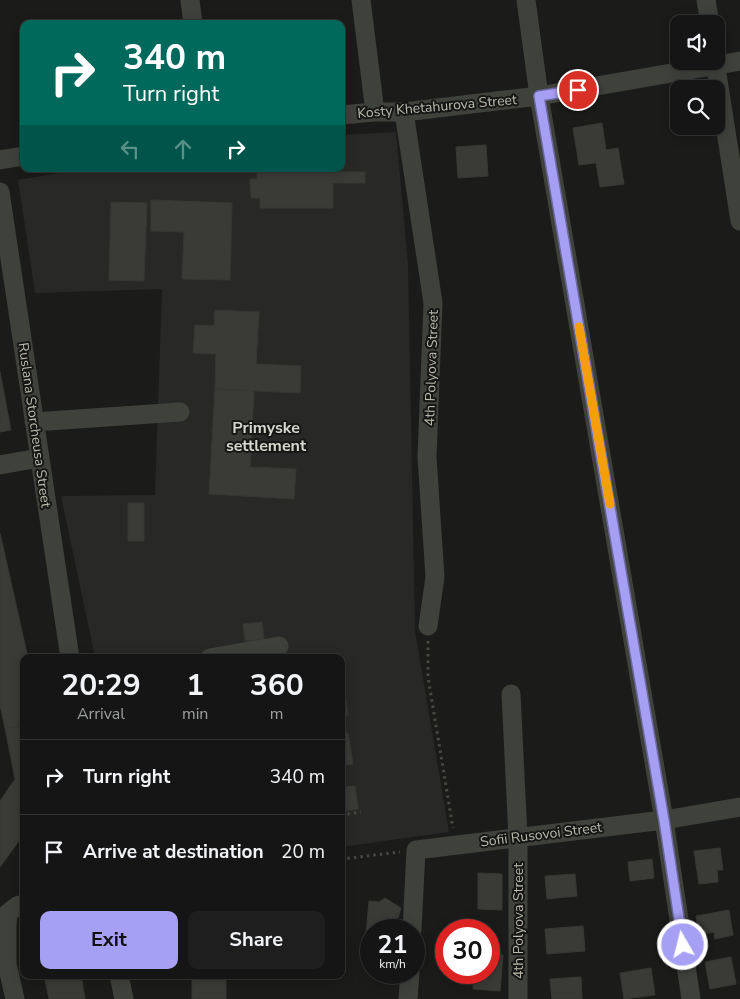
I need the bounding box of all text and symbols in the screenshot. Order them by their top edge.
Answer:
map controls [670,15,725,135]
button: sound [670,15,725,70]
text: 340 m [123,34,226,81]
icon: right [40,40,105,105]
pin [557,69,599,111]
icon: arrive [564,76,592,104]
text: Turn right [123,79,219,109]
button: search [670,80,725,135]
street label: Kosty Khetahurova Street [357,90,518,123]
icon: left [116,135,144,163]
icon: ahead [169,135,197,163]
icon: right [222,135,250,163]
street label: 4th Polyova Street [420,310,443,426]
street label: Ruslana Storcheusa Street [14,341,55,509]
district label: Primyske settlement [226,417,307,457]
text: 20:29 [61,665,141,706]
text: 1 [186,665,204,706]
text: 360 [250,665,304,706]
text: Arrival [77,703,125,725]
text: min [182,703,208,725]
text: m [270,703,284,725]
icon: right [40,763,68,791]
text: Turn right [83,764,170,790]
text: 340 m [270,764,325,790]
street label: Sofii Rusovoi Street [479,818,603,851]
icon: arrive [40,838,68,866]
text: Arrive at destination [83,839,264,865]
text: 20 m [281,839,325,865]
street label: 4th Polyova Street [509,863,528,979]
button: Exit [40,911,178,969]
button: Share [188,911,325,969]
position arrow [656,918,708,970]
speed limit sign: 30 [435,919,500,984]
text: 21 [377,928,408,962]
text: km/h [379,956,406,972]

